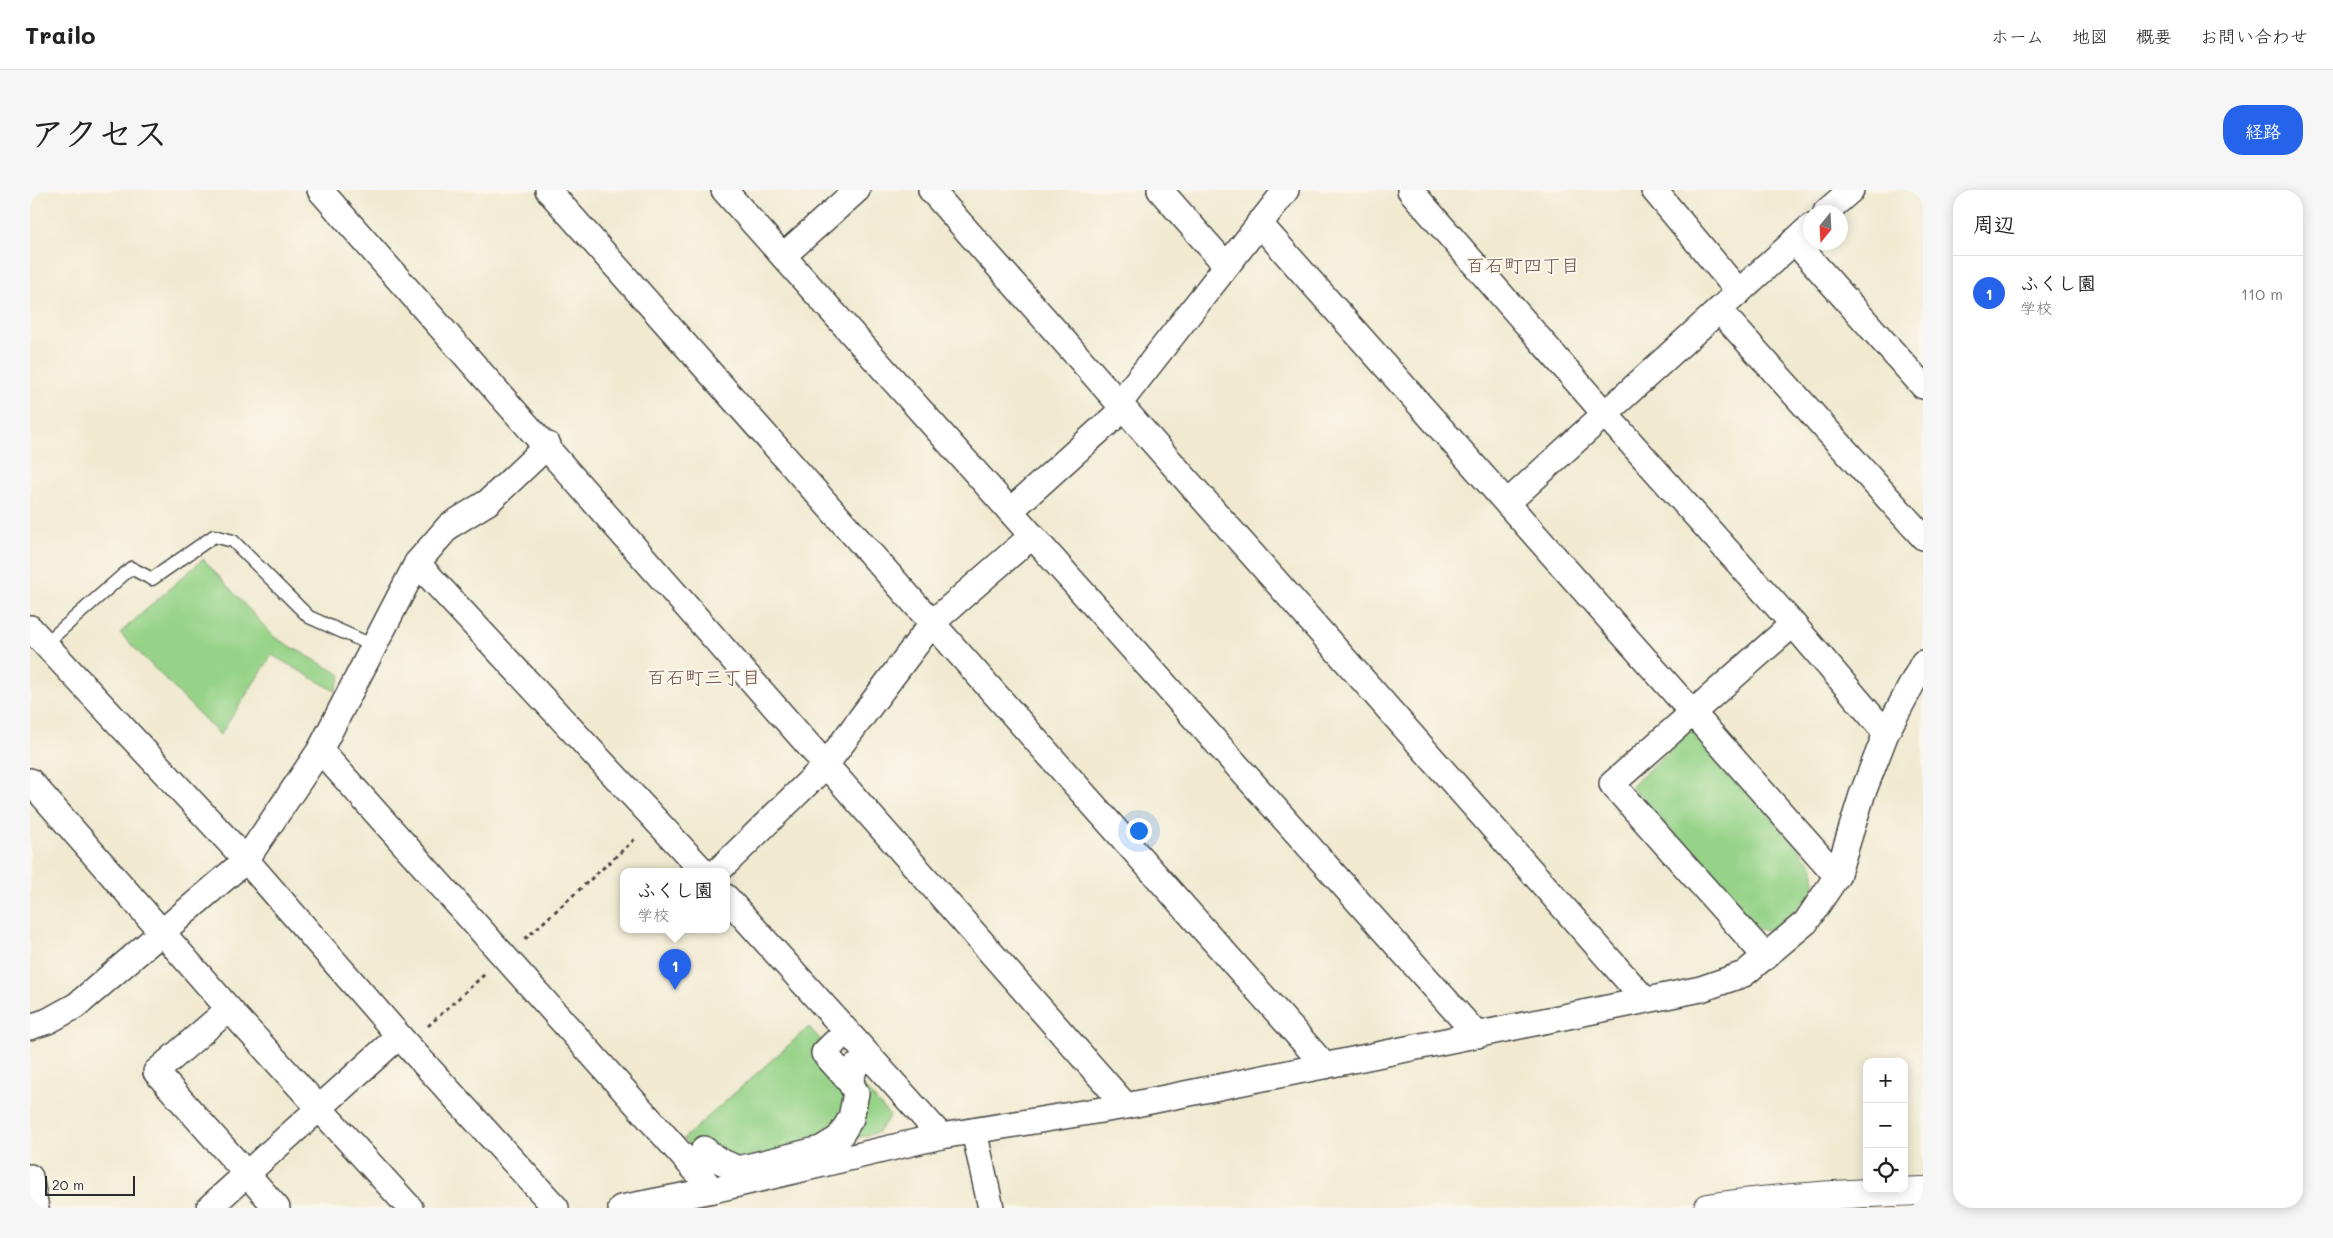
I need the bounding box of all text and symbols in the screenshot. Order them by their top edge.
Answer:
text: Trailo [25,19,96,50]
text: ホーム [1991,24,2044,48]
text: 地図 [2072,24,2108,48]
text: 概要 [2136,24,2172,48]
text: お問い合わせ [2200,24,2308,48]
button: 経路 [2223,105,2303,155]
text: アクセス [30,109,168,155]
north arrow [1803,205,1848,250]
text: 周辺 [1973,210,2015,237]
district label: 百石町四丁目 [1466,252,1580,277]
text: ふくし園 [2020,270,2096,295]
text: 1 [1985,283,1993,304]
text: 110 m [2241,283,2283,304]
text: 学校 [2020,297,2052,318]
district label: 百石町三丁目 [647,664,761,689]
your location [1126,818,1152,844]
popup [620,868,730,933]
text: ふくし園 [637,877,713,902]
text: 学校 [637,904,669,925]
pin: 1 [659,949,691,990]
map controls [1863,1058,1908,1193]
button: + [1863,1058,1908,1103]
button: − [1863,1103,1908,1148]
button: locate [1863,1148,1908,1193]
scale bar [45,1173,135,1196]
text: 20 m [52,1175,84,1194]

